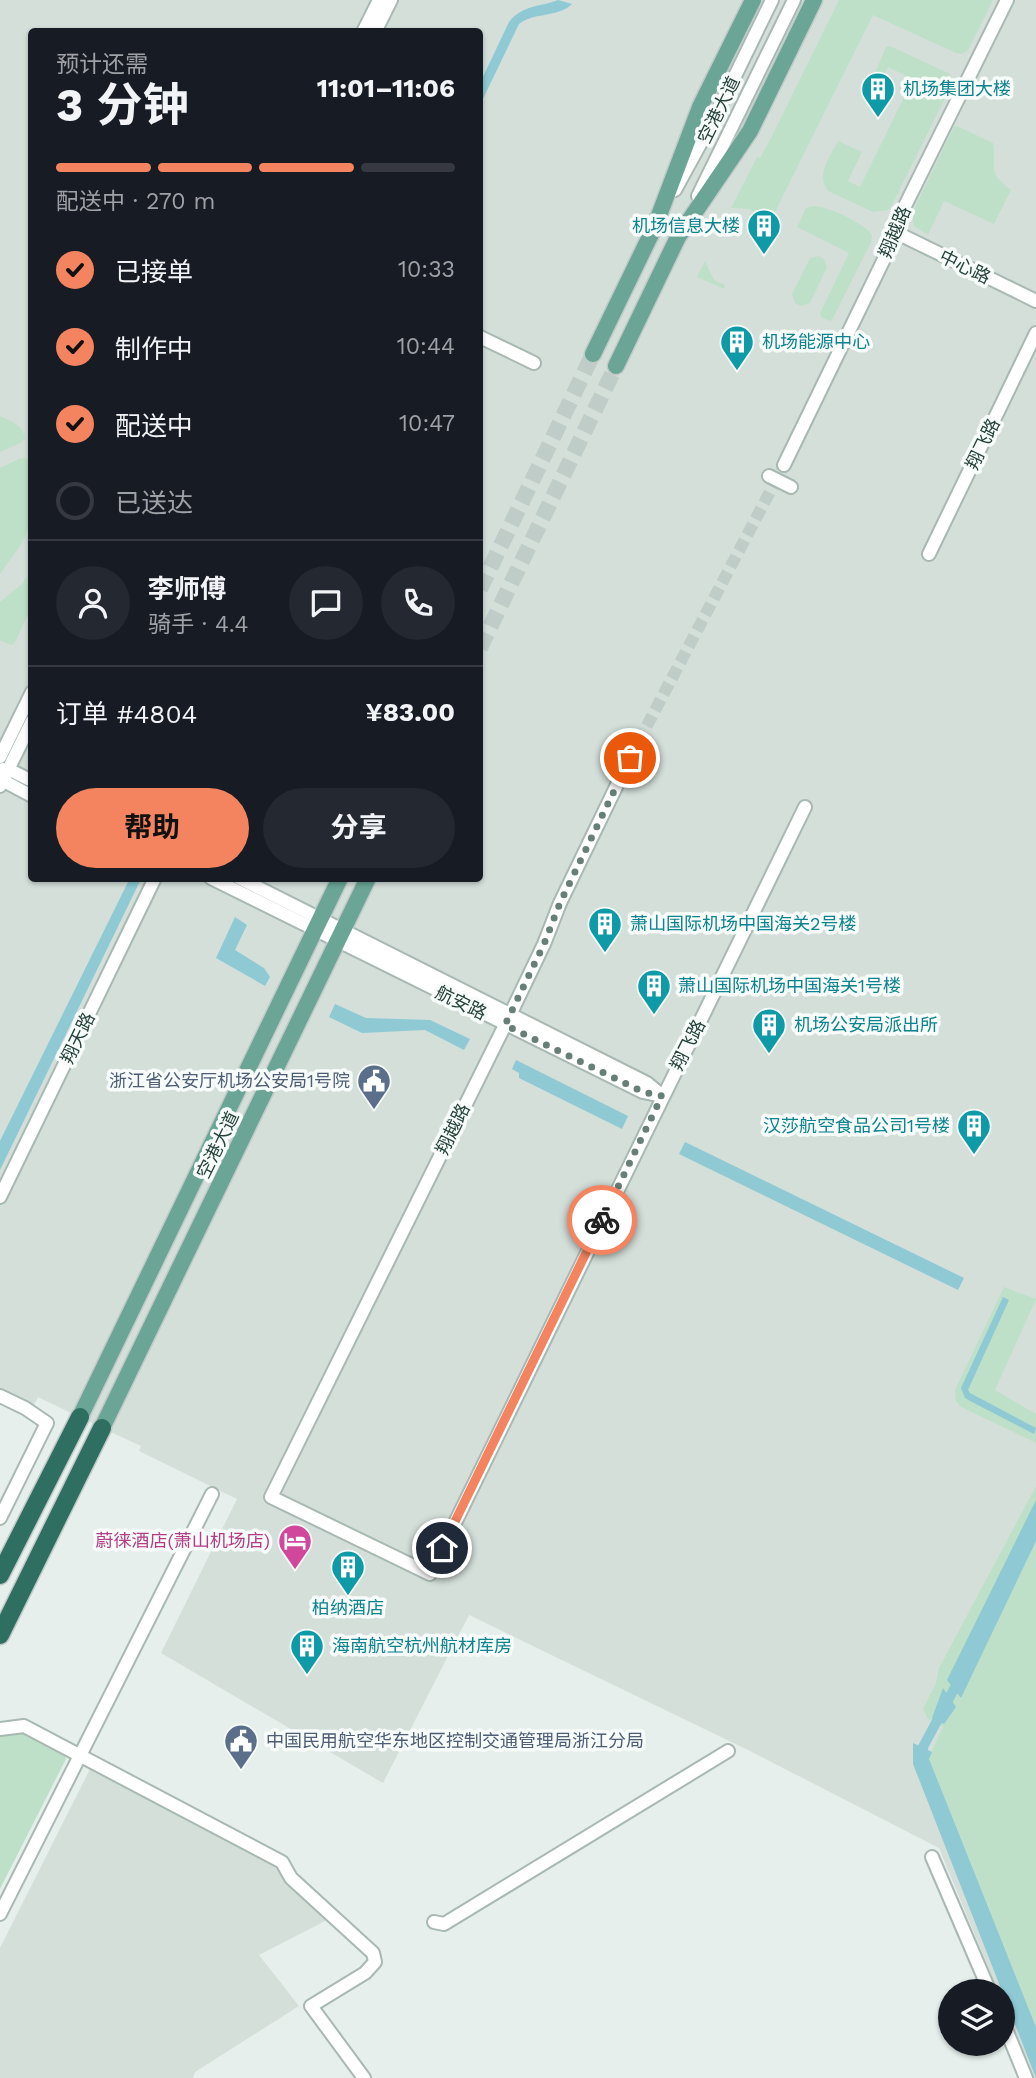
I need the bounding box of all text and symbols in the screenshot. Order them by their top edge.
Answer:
text: 预计还需 [56,51,148,78]
building icon: 机场集团大楼 [859,70,897,119]
text: 11:01–11:06 [317,73,455,103]
street label: 空港大道 [693,73,744,147]
text: 3 分钟 [56,78,188,132]
place label: 机场集团大楼 [903,78,1011,99]
text: 配送中 · 270 m [56,188,215,215]
street label: 翔越路 [874,203,915,261]
building icon: 机场信息大楼 [745,207,783,256]
place label: 机场信息大楼 [632,215,740,236]
street label: 中心路 [936,245,994,288]
icon: check [56,251,94,289]
text: 10:33 [398,256,455,283]
text: 已接单 [115,257,193,287]
building icon: 机场能源中心 [718,323,756,372]
icon: check [56,328,94,366]
place label: 机场能源中心 [762,331,870,352]
text: 10:44 [397,333,455,360]
text: 制作中 [115,334,193,364]
icon: check [56,405,94,443]
text: 10:47 [399,410,455,437]
text: 配送中 [115,411,193,441]
street label: 翔飞路 [961,415,1004,473]
text: 已送达 [115,488,193,518]
button: person [56,566,130,640]
button: chat [289,566,363,640]
button: phone [381,566,455,640]
text: 李师傅 [148,574,226,604]
text: 骑手 · 4.4 [148,611,249,638]
text: ¥83.00 [365,697,455,727]
text: 订单 #4804 [56,699,197,729]
pin [600,728,660,788]
icon: bag [611,739,649,777]
button: 帮助 [56,788,249,868]
button: 分享 [263,788,455,868]
building icon: 萧山国际机场中国海关2号楼 [586,905,624,954]
place label: 萧山国际机场中国海关2号楼 [630,913,857,934]
building icon: 萧山国际机场中国海关1号楼 [635,967,673,1016]
place label: 萧山国际机场中国海关1号楼 [678,975,901,996]
street label: 航安路 [432,981,490,1024]
building icon: 机场公安局派出所 [750,1006,788,1055]
street label: 翔天路 [56,1009,99,1067]
place label: 机场公安局派出所 [794,1014,938,1035]
street label: 翔飞路 [666,1016,709,1074]
public building icon: 浙江省公安厅机场公安局1号院 [355,1062,393,1111]
place label: 浙江省公安厅机场公安局1号院 [109,1070,350,1091]
street label: 翔越路 [431,1100,474,1158]
building icon: 汉莎航空食品公司1号楼 [955,1107,993,1156]
street label: 空港大道 [192,1108,243,1182]
place label: 汉莎航空食品公司1号楼 [763,1115,950,1136]
courier [567,1185,637,1255]
icon: bike [583,1201,621,1239]
pin [412,1518,472,1578]
hotel icon: 蔚徕酒店(萧山机场店) [276,1522,314,1571]
icon: home [423,1529,461,1567]
place label: 蔚徕酒店(萧山机场店) [95,1530,270,1551]
building icon: 柏纳酒店 [329,1548,367,1597]
place label: 柏纳酒店 [312,1597,384,1618]
building icon: 海南航空杭州航材库房 [288,1627,326,1676]
place label: 海南航空杭州航材库房 [332,1635,512,1656]
public building icon: 中国民用航空华东地区控制交通管理局浙江分局 [222,1722,260,1771]
place label: 中国民用航空华东地区控制交通管理局浙江分局 [266,1730,644,1751]
map controls [938,1979,1015,2056]
button: layers [938,1979,1015,2056]

